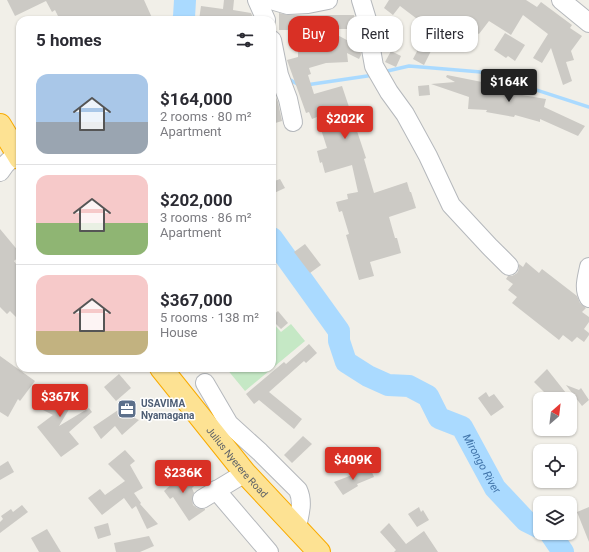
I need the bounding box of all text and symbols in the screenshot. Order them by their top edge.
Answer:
chip: Buy [288,16,339,52]
chip: Rent [347,16,403,52]
chip: Filters [411,16,478,52]
icon: filters [234,29,256,51]
text: 5 homes [36,30,102,50]
pin: $164K [481,69,537,103]
text: $164K [490,74,528,89]
text: $164,000 [160,89,232,109]
icon: home [68,90,116,138]
pin: $202K [317,106,373,140]
text: 2 rooms · 80 m² [160,109,252,124]
text: $202K [326,111,364,126]
text: Apartment [160,124,222,139]
text: $202,000 [160,190,232,210]
icon: home [68,191,116,239]
text: 3 rooms · 86 m² [160,210,252,225]
text: Apartment [160,225,222,240]
text: $367,000 [160,290,232,310]
icon: home [68,291,116,339]
text: 5 rooms · 138 m² [160,310,259,325]
text: House [160,325,197,340]
pin: $367K [32,384,88,418]
text: $367K [41,389,79,404]
north arrow [533,392,577,436]
map controls [533,392,577,540]
office icon: USAVIMA Nyamagana [116,398,138,420]
place label: USAVIMA Nyamagana [141,398,195,421]
street label: Julius Nyerere Road [204,425,270,500]
water label: Mirongo River [460,432,503,497]
button: locate [533,444,577,488]
pin: $409K [325,447,381,481]
text: $409K [334,452,372,467]
pin: $236K [155,460,211,494]
text: $236K [164,465,202,480]
button: layers [533,496,577,540]

